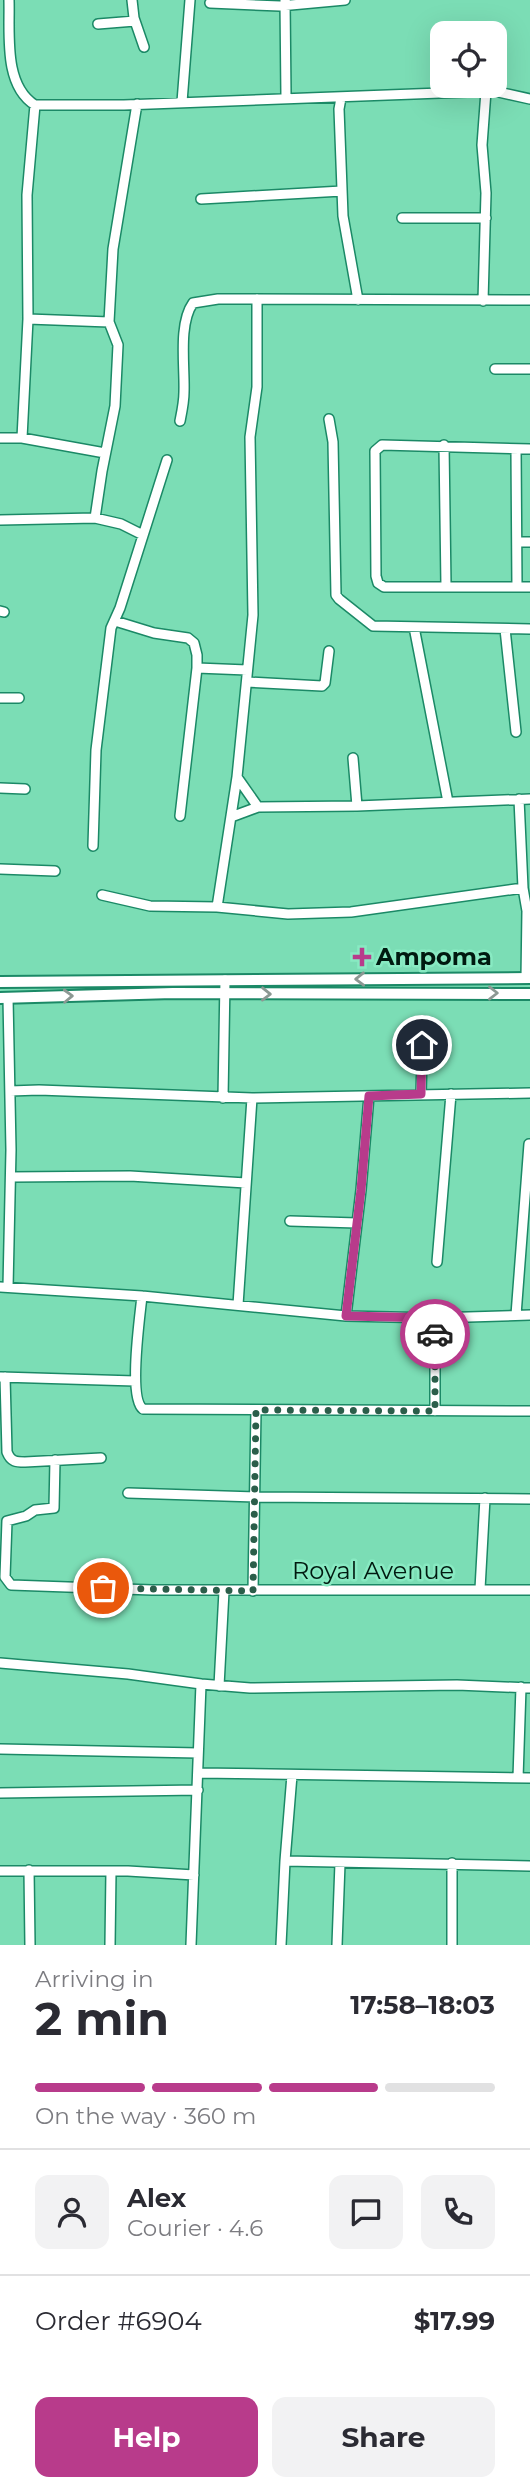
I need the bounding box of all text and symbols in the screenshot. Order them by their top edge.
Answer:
map controls [430,21,507,98]
button: locate [430,21,507,98]
place label: Ampoma [375,942,492,971]
marker: Ampoma [354,949,370,965]
one-way arrow [354,972,365,987]
one-way arrow [261,986,271,1002]
one-way arrow [488,986,499,1001]
one-way arrow [63,989,74,1004]
pin [392,1015,452,1075]
icon: home [403,1026,441,1064]
courier [400,1299,470,1369]
icon: car [416,1315,454,1353]
street label: Royal Avenue [292,1556,454,1585]
pin [73,1558,133,1618]
icon: bag [84,1569,122,1607]
text: Arriving in [35,1965,154,1993]
text: 17:58–18:03 [350,1989,495,2021]
text: 2 min [35,1990,169,2047]
text: On the way · 360 m [35,2102,257,2130]
button: person [35,2175,109,2249]
button: chat [329,2175,403,2249]
button: phone [421,2175,495,2249]
text: Alex [127,2182,186,2214]
text: Courier · 4.6 [127,2214,263,2242]
text: Order #6904 [35,2305,202,2337]
text: $17.99 [414,2305,495,2337]
button: Help [35,2397,258,2477]
button: Share [272,2397,495,2477]

